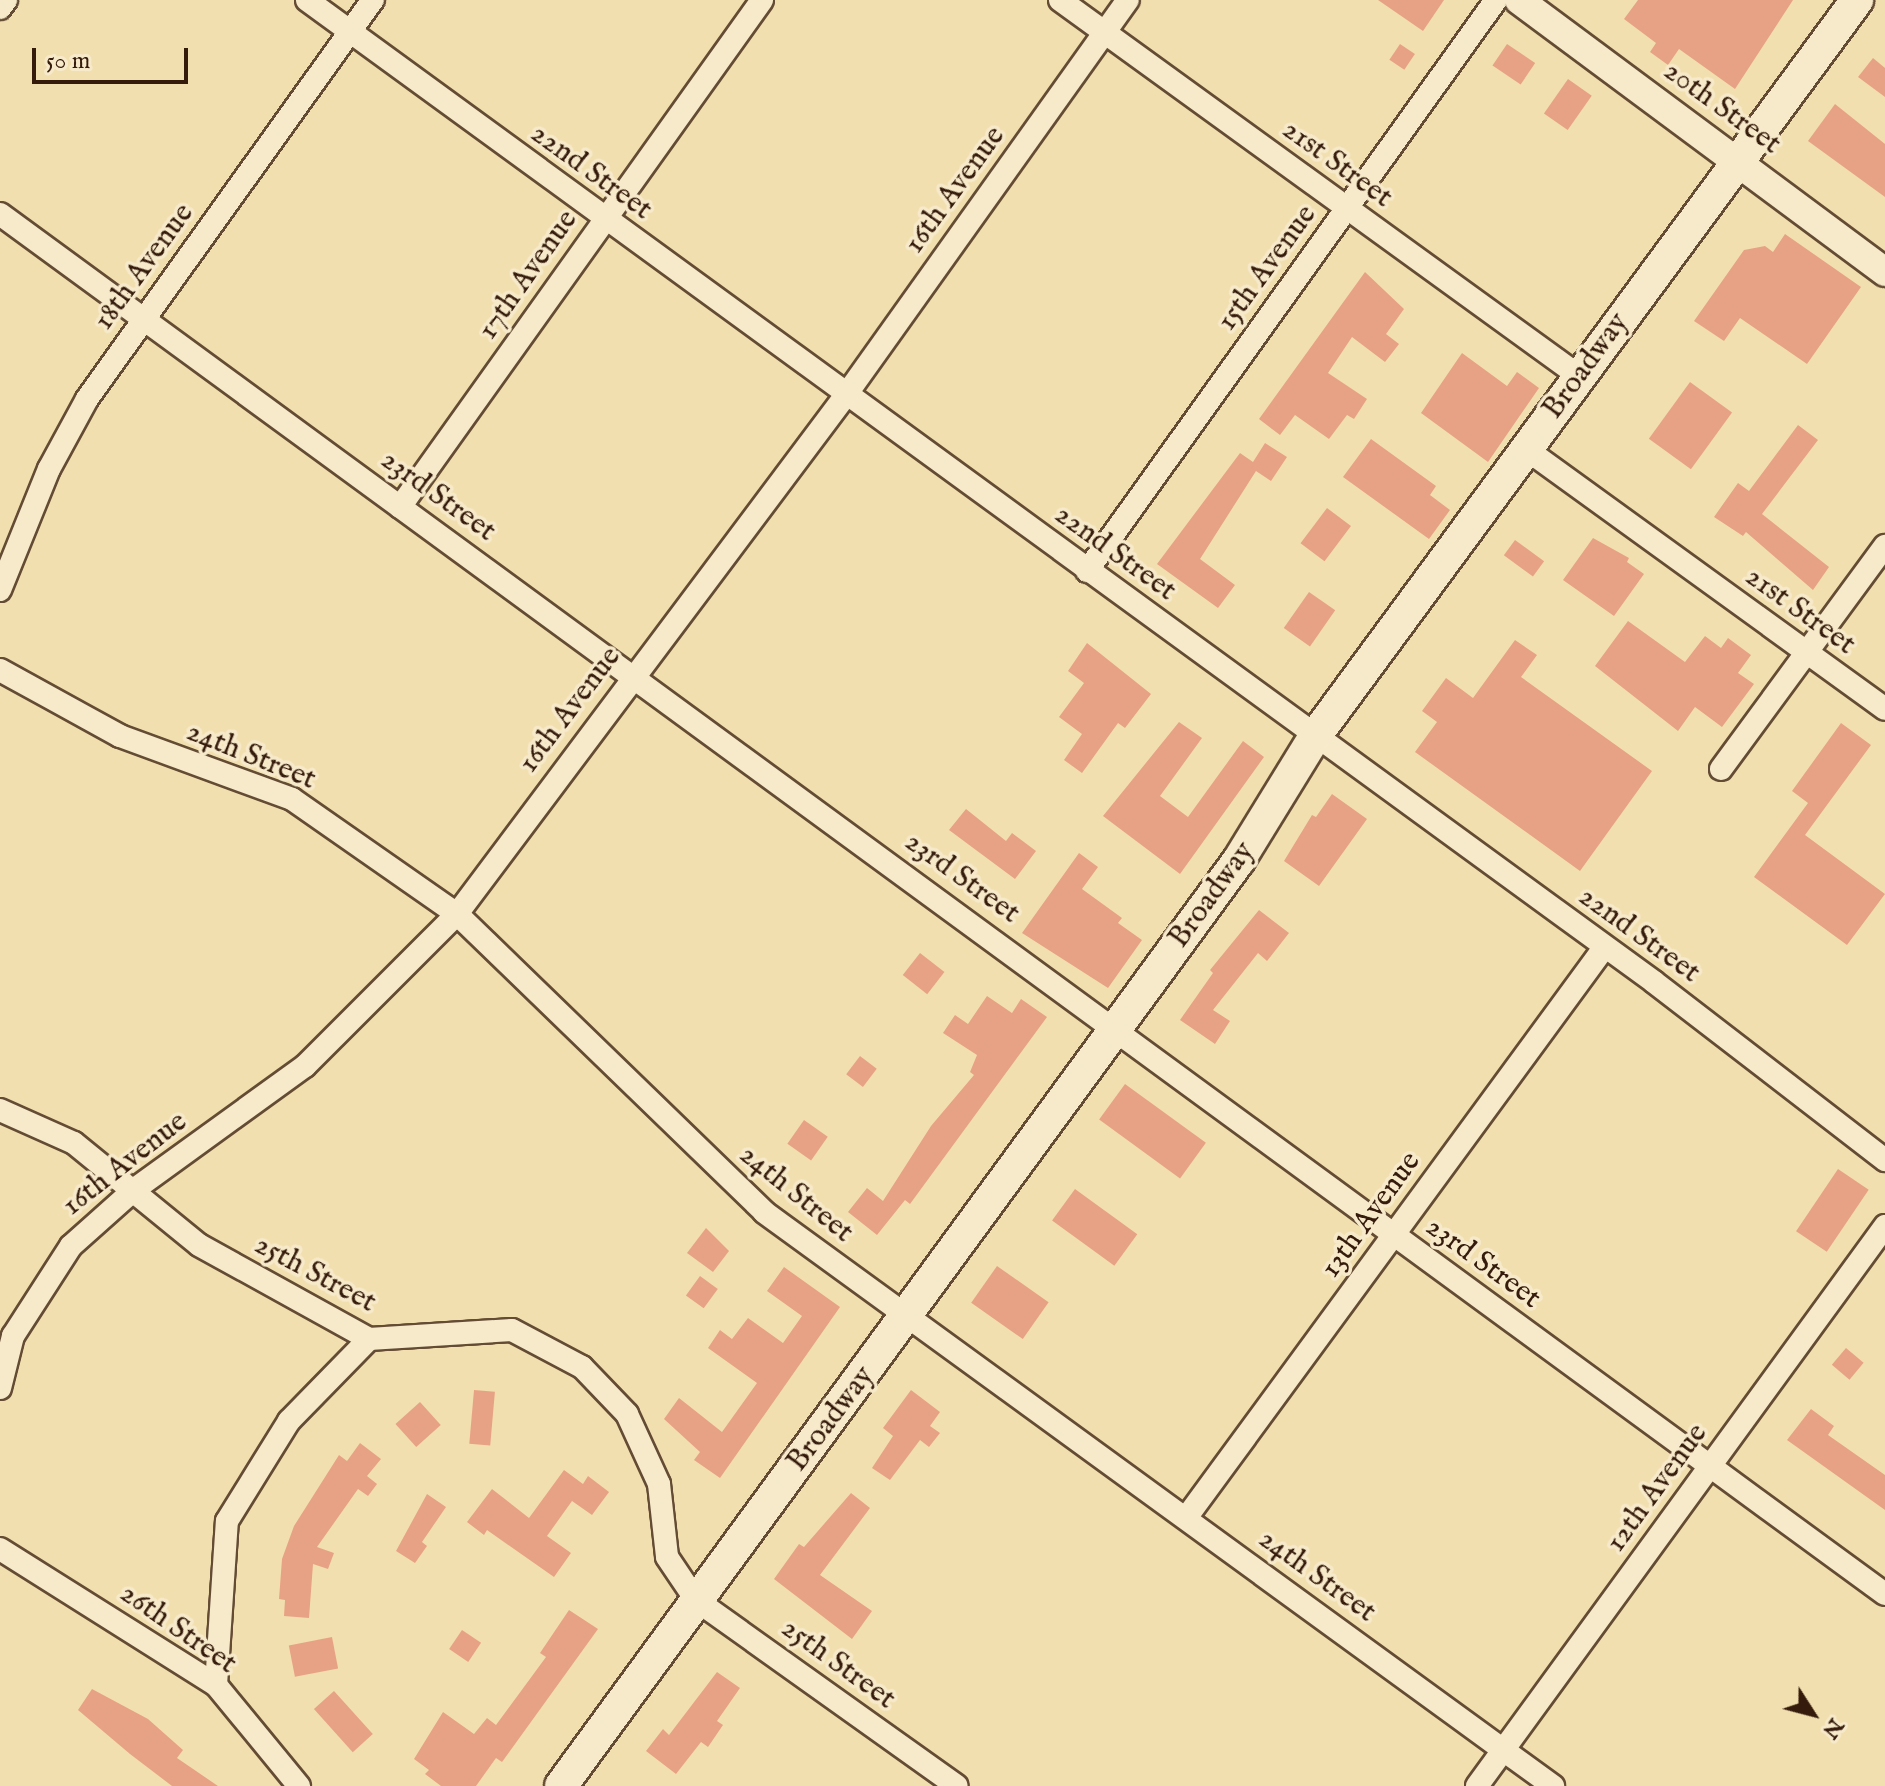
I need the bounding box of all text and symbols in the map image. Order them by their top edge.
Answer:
scale bar [36,32,192,82]
text: 50 m [46,46,90,77]
street label: 20th Street [1656,53,1788,163]
street label: 21st Street [1275,112,1399,216]
street label: 22nd Street [523,116,659,228]
street label: 16th Avenue [897,119,1013,261]
street label: 18th Avenue [86,197,202,337]
street label: 15th Avenue [1209,198,1325,338]
street label: 17th Avenue [470,203,586,347]
street label: Broadway [1535,306,1637,426]
street label: 23rd Street [373,442,503,550]
street label: 22nd Street [1047,497,1183,609]
street label: 21st Street [1738,559,1862,663]
street label: 16th Avenue [511,640,629,780]
street label: 24th Street [181,714,321,798]
street label: 23rd Street [897,824,1027,932]
street label: Broadway [1161,835,1263,955]
street label: 22nd Street [1571,879,1707,991]
street label: 16th Avenue [55,1104,195,1224]
street label: 24th Street [732,1137,860,1251]
street label: 13th Avenue [1313,1145,1429,1285]
street label: 23rd Street [1418,1209,1548,1317]
street label: 25th Street [248,1227,382,1321]
street label: Broadway [780,1359,882,1479]
street label: 12th Avenue [1598,1417,1716,1559]
street label: 24th Street [1251,1521,1383,1631]
street label: 26th Street [113,1576,243,1682]
street label: 25th Street [774,1611,902,1717]
north arrow [1773,1674,1853,1754]
text: N [1815,1712,1849,1744]

